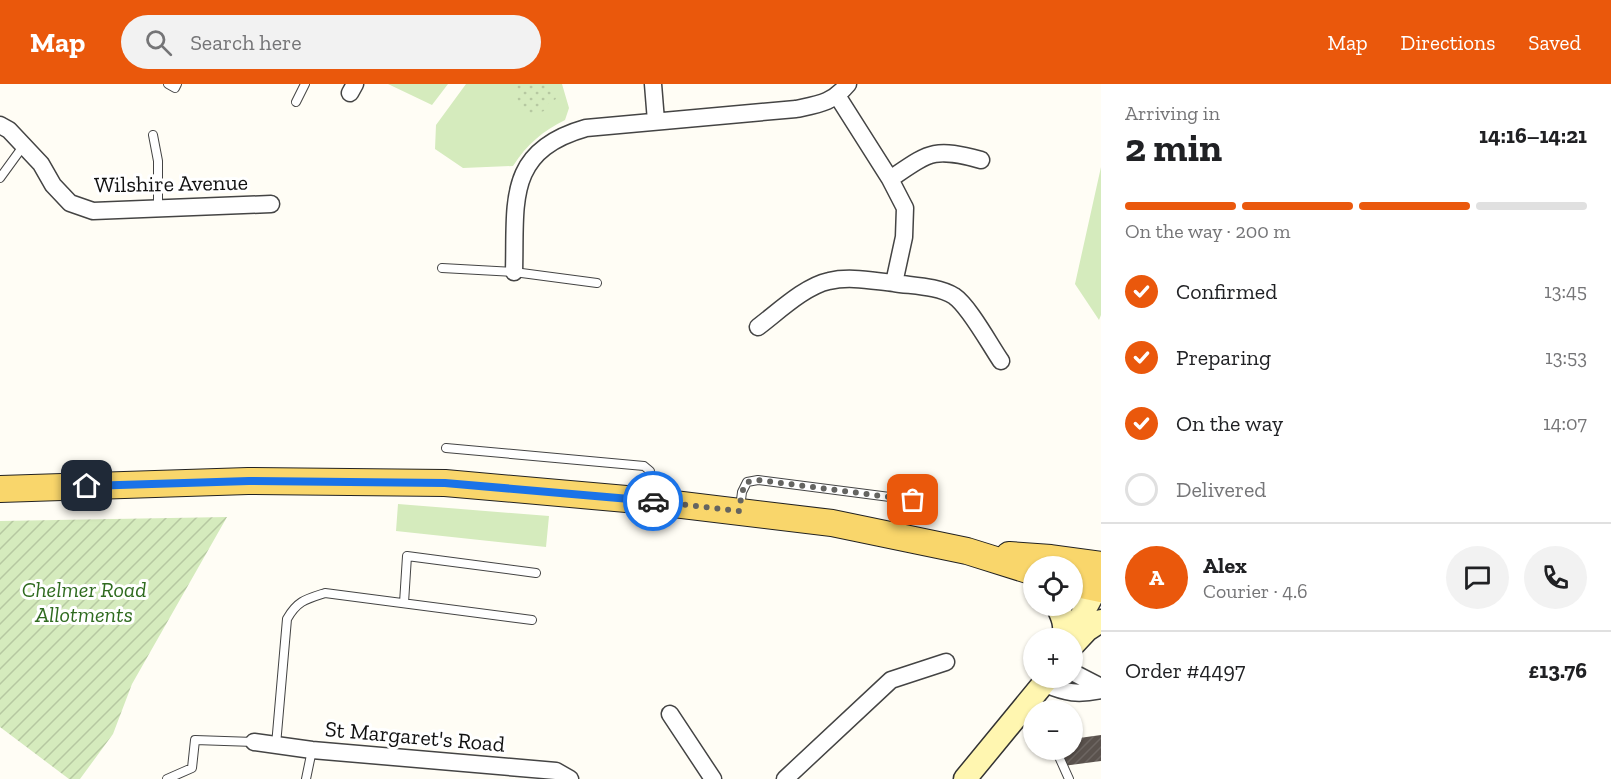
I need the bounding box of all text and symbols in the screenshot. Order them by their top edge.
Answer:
search box [121,15,541,69]
text: Map [30,26,85,59]
icon: search [142,26,175,59]
text: Search here [190,29,302,56]
text: Map [1328,30,1368,55]
text: Directions [1401,30,1495,55]
text: Saved [1528,30,1581,55]
text: Arriving in [1125,101,1220,125]
text: 14:16–14:21 [1479,122,1587,149]
text: 2 min [1125,124,1222,171]
street label: Wilshire Avenue [94,169,248,198]
text: On the way · 200 m [1125,219,1291,243]
icon: check [1125,275,1158,308]
text: Confirmed [1176,278,1277,305]
text: 13:45 [1544,279,1587,303]
icon: check [1125,341,1158,374]
text: Preparing [1176,344,1271,371]
text: 13:53 [1545,345,1587,369]
icon: check [1125,407,1158,440]
text: On the way [1176,410,1283,437]
text: 14:07 [1543,411,1587,435]
pin [61,460,112,511]
icon: home [70,469,103,502]
courier [623,471,683,531]
pin [887,474,938,525]
text: Delivered [1176,476,1266,503]
icon: bag [896,483,929,516]
icon: car [637,485,670,518]
button: chat [1446,546,1509,609]
button: phone [1524,546,1587,609]
text: Alex [1203,552,1247,579]
map controls [1023,556,1083,760]
button: locate [1023,556,1083,616]
text: A [1149,564,1164,591]
park label: Chelmer Road Allotments [22,576,146,628]
text: Courier · 4.6 [1203,579,1308,603]
button: + [1023,628,1083,688]
text: Order #4497 [1125,657,1245,684]
text: £13.76 [1528,657,1587,684]
button: − [1023,700,1083,760]
street label: St Margaret's Road [324,715,506,758]

